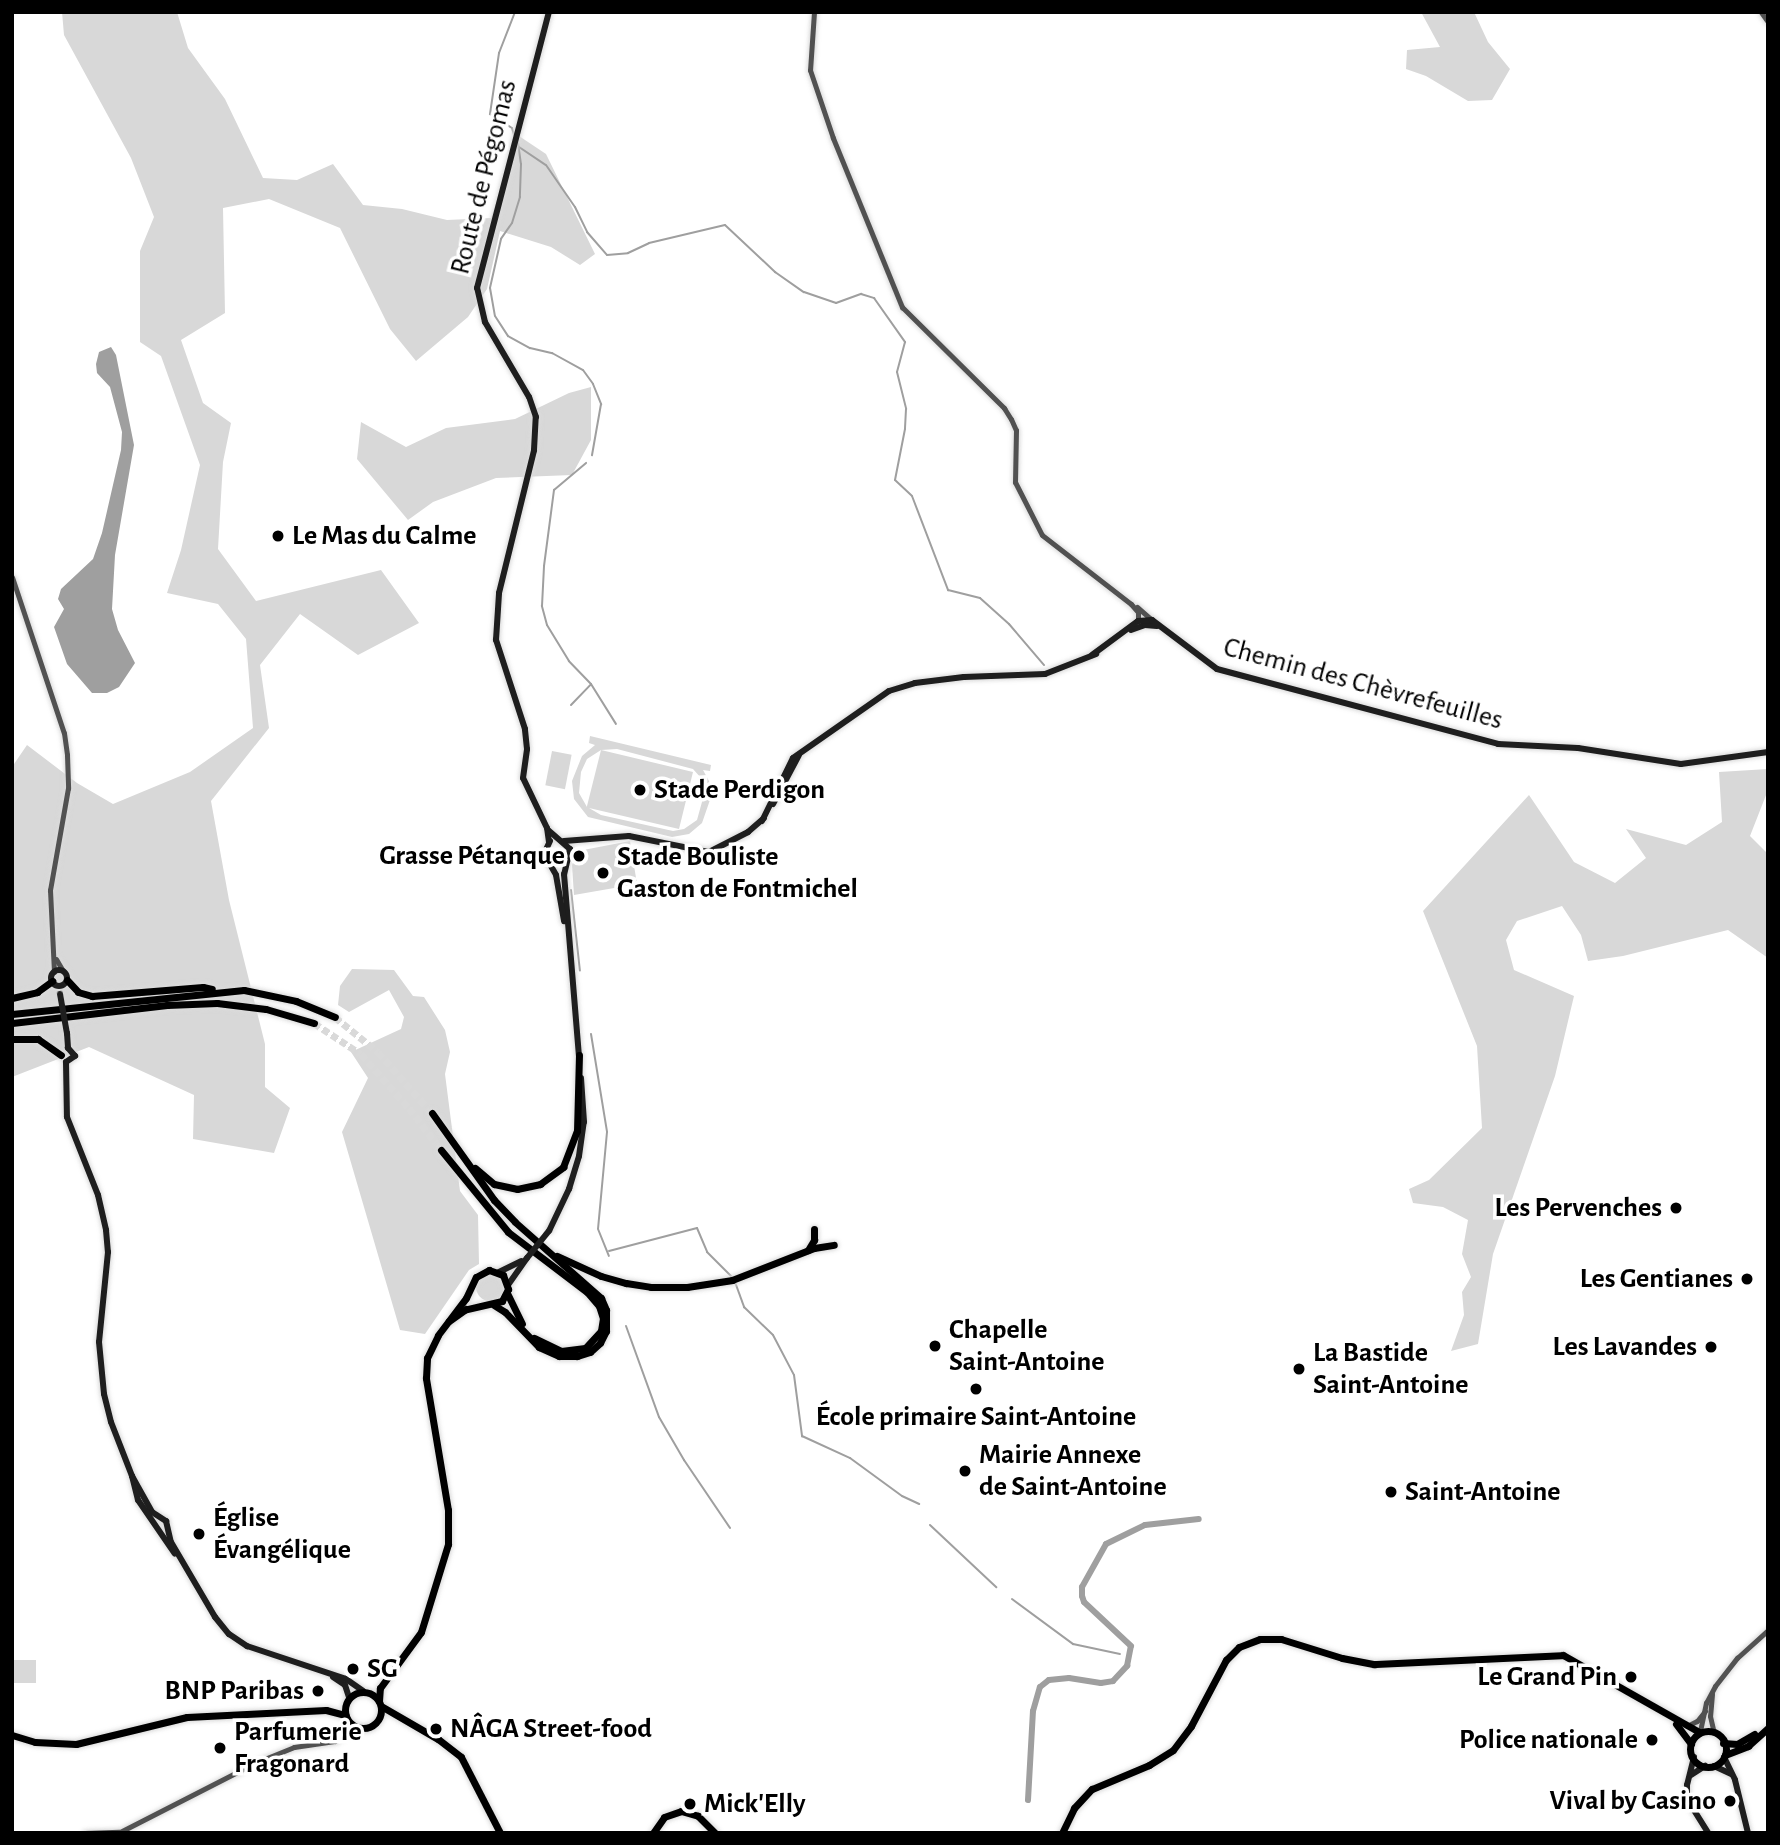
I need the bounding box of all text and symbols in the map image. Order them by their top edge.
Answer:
street label: Route de Pégomas [444,76,524,278]
place label: Le Mas du Calme [292,519,477,553]
marker: Le Mas du Calme [270,528,286,544]
street label: Chemin des Chèvrefeuilles [1220,631,1506,737]
place label: Stade Perdigon [654,773,825,807]
marker: Stade Perdigon [632,782,648,798]
place label: Grasse Pétanque [379,839,565,873]
place label: Stade Bouliste Gaston de Fontmichel [617,840,858,906]
marker: Grasse Pétanque [571,848,587,864]
marker: Stade Bouliste Gaston de Fontmichel [595,865,611,881]
place label: Les Pervenches [1494,1191,1662,1225]
marker: Les Pervenches [1668,1200,1684,1216]
place label: Les Gentianes [1580,1262,1733,1296]
marker: Les Gentianes [1739,1271,1755,1287]
place label: Chapelle Saint-Antoine [949,1313,1104,1379]
place label: Les Lavandes [1553,1330,1697,1364]
place label: La Bastide Saint-Antoine [1313,1336,1468,1402]
marker: Chapelle Saint-Antoine [927,1338,943,1354]
marker: Les Lavandes [1703,1339,1719,1355]
marker: La Bastide Saint-Antoine [1291,1361,1307,1377]
marker: École primaire Saint-Antoine [968,1381,984,1397]
place label: École primaire Saint-Antoine [816,1400,1136,1434]
place label: Mairie Annexe de Saint-Antoine [979,1438,1167,1504]
marker: Mairie Annexe de Saint-Antoine [957,1463,973,1479]
place label: Saint-Antoine [1405,1475,1560,1509]
marker: Saint-Antoine [1383,1484,1399,1500]
place label: Église Évangélique [213,1501,351,1567]
marker: Église Évangélique [191,1526,207,1542]
place label: SG [367,1652,398,1686]
place label: Le Grand Pin [1477,1660,1617,1694]
marker: SG [345,1661,361,1677]
marker: Le Grand Pin [1623,1669,1639,1685]
place label: BNP Paribas [165,1674,304,1708]
marker: BNP Paribas [310,1683,326,1699]
place label: NÂGA Street-food [450,1712,652,1746]
place label: Parfumerie Fragonard [234,1715,362,1781]
marker: NÂGA Street-food [428,1721,444,1737]
place label: Police nationale [1459,1723,1638,1757]
marker: Police nationale [1644,1732,1660,1748]
marker: Parfumerie Fragonard [212,1740,228,1756]
place label: Vival by Casino [1549,1784,1716,1818]
place label: Mick'Elly [704,1787,806,1821]
marker: Vival by Casino [1722,1793,1738,1809]
marker: Mick'Elly [682,1796,698,1812]

